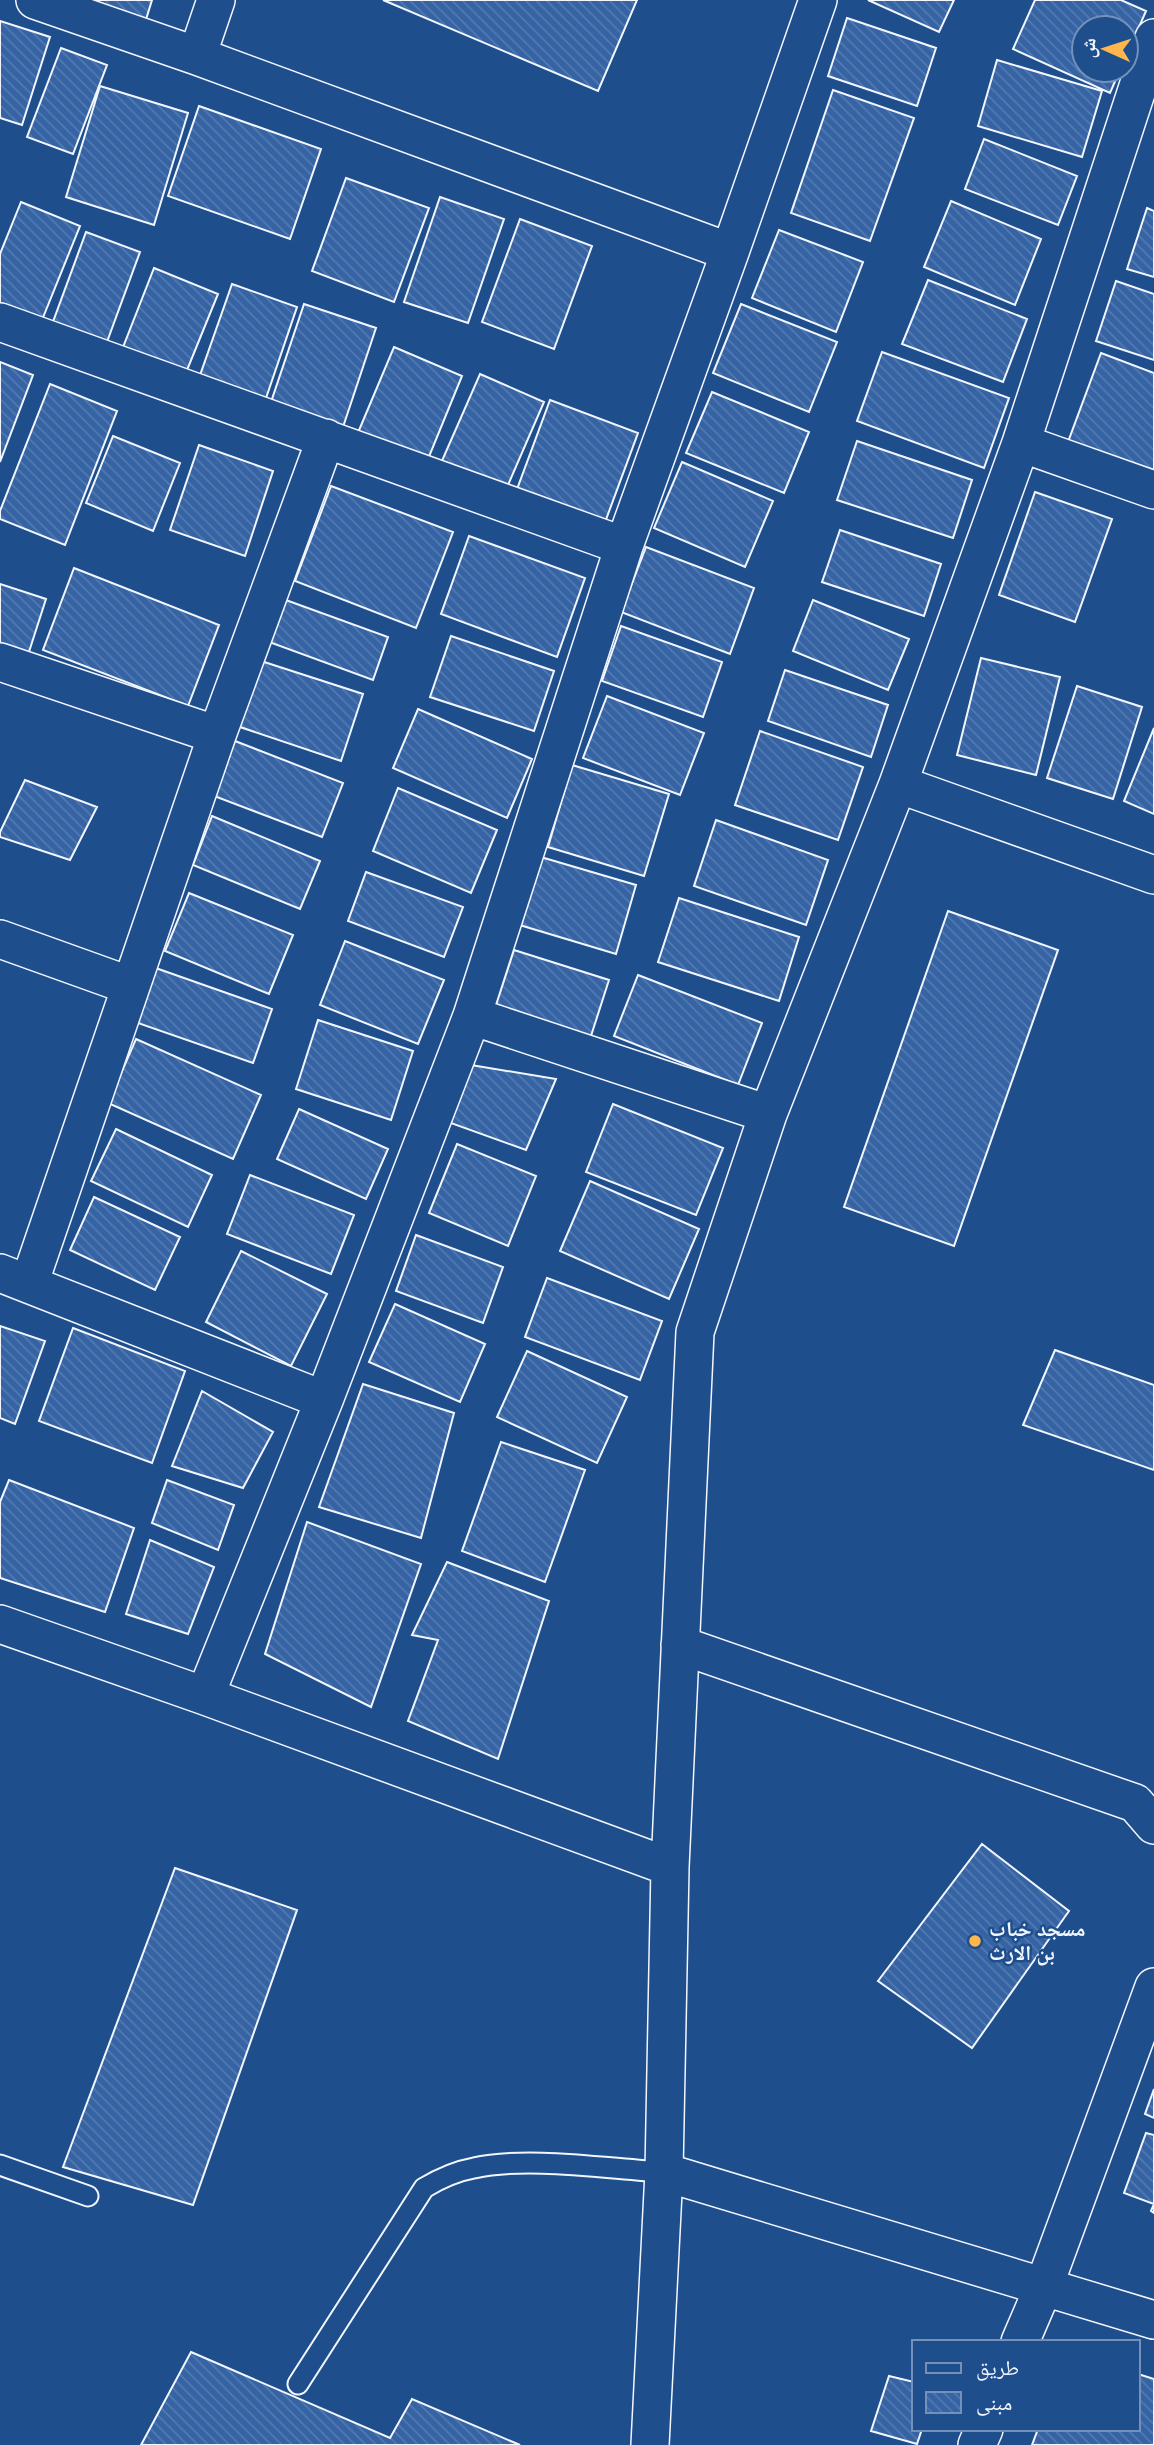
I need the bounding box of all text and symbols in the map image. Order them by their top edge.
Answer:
north arrow [1070,14,1140,84]
text: ش [1077,37,1101,59]
place label: مسجد خباب بن الارث [989,1917,1086,1966]
marker: مسجد خباب بن الارث [967,1933,983,1949]
legend [912,2340,1140,2431]
text: طريق [976,2356,1019,2381]
text: مبنى [976,2391,1012,2416]

